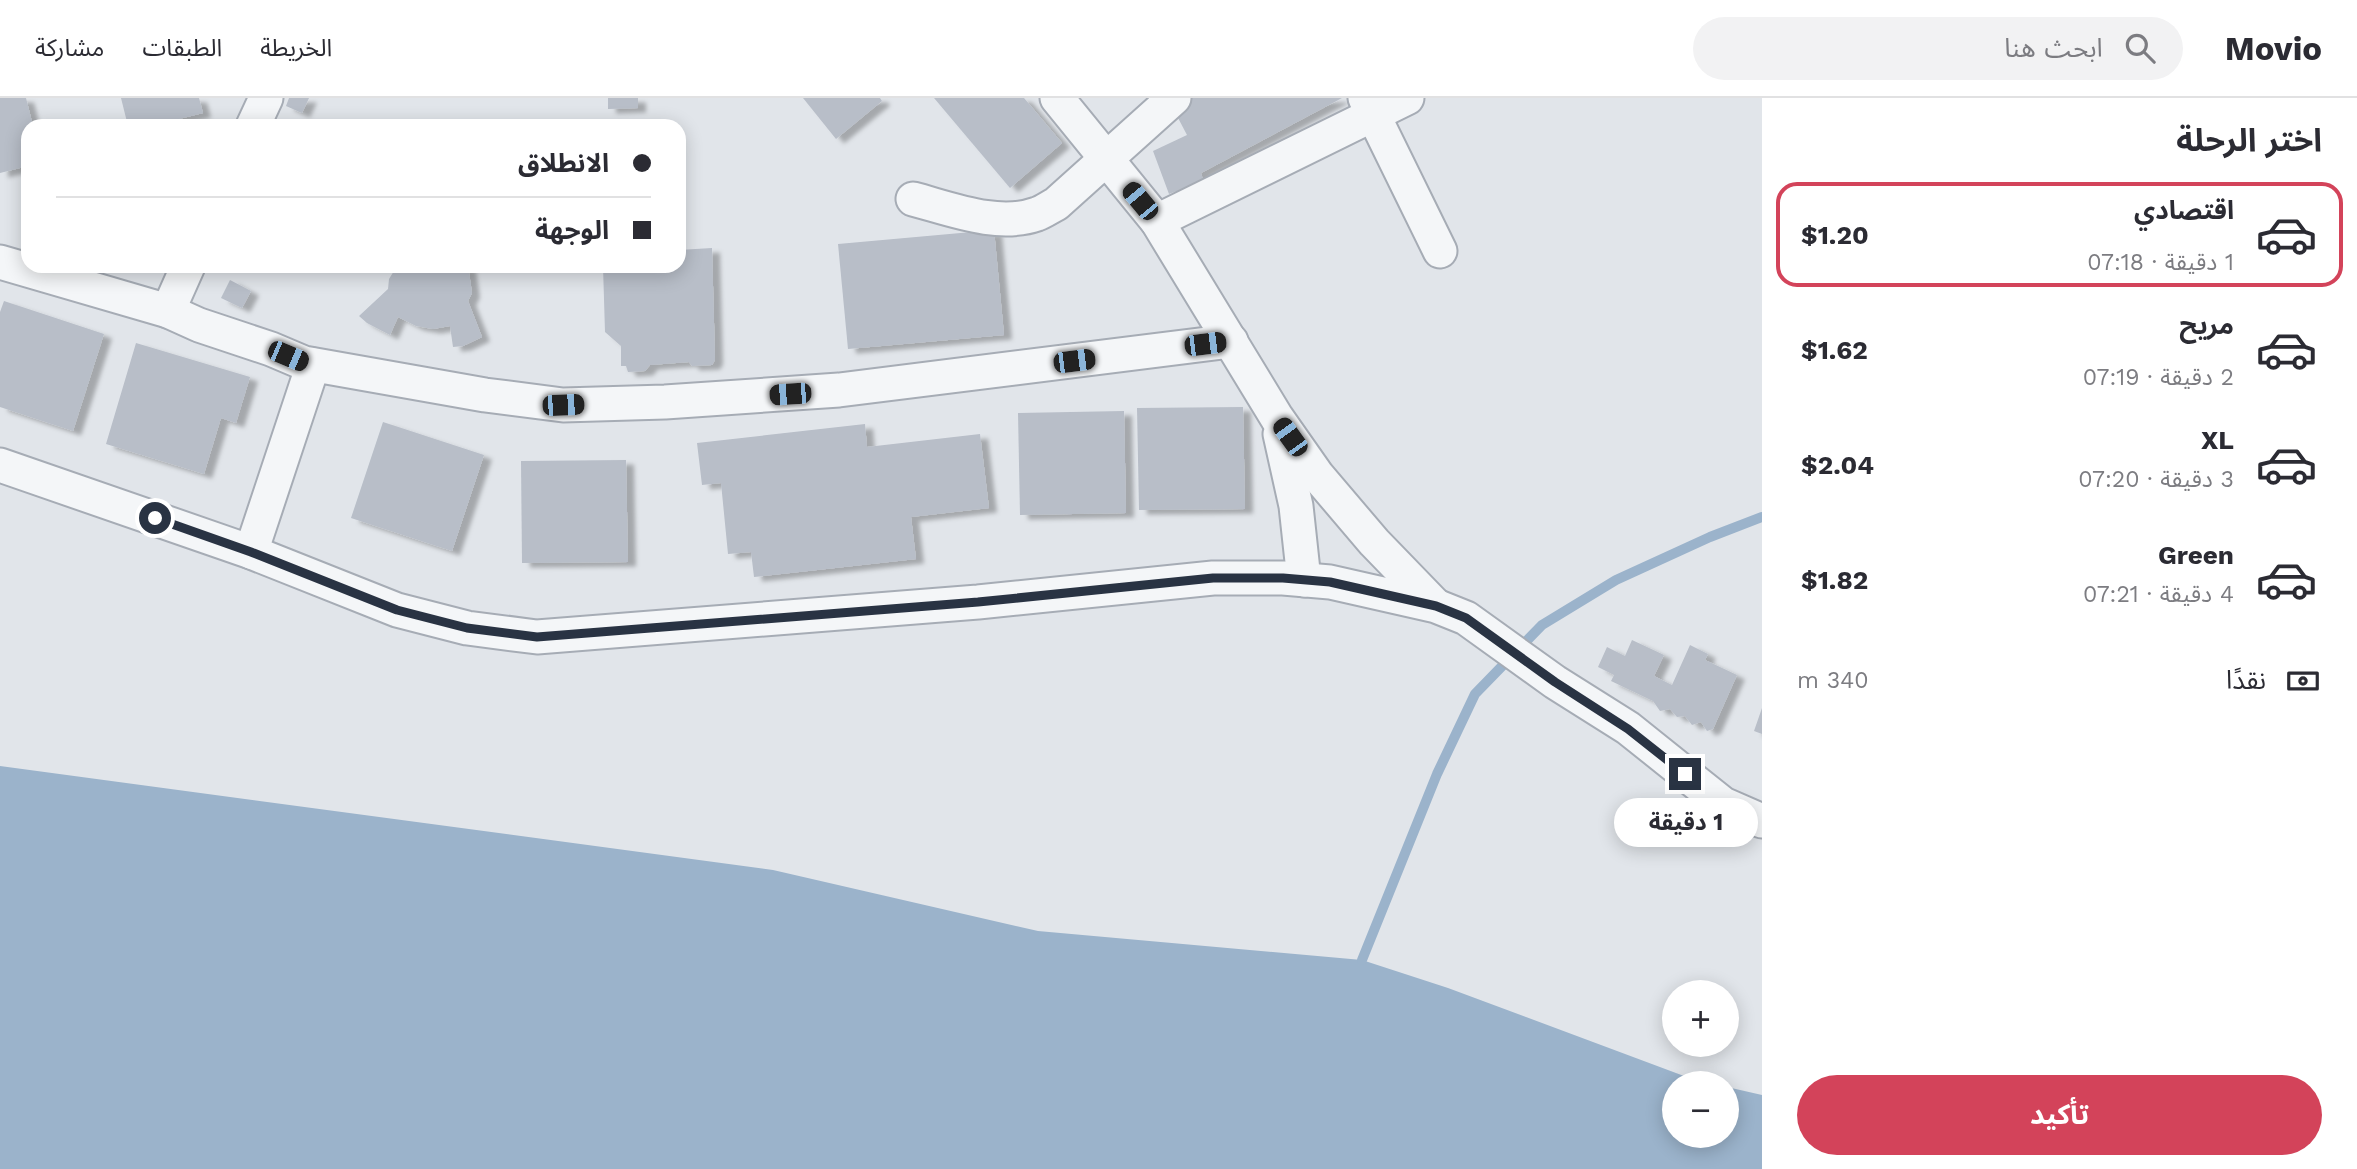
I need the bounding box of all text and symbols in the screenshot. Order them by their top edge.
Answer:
search box [1693,17,2183,80]
icon: search [2121,29,2159,67]
text: Movio [2225,29,2322,68]
text: ابحث هنا [2004,33,2103,63]
text: مشاركة [35,34,104,62]
text: الطبقات [142,34,222,62]
text: الخريطة [260,34,332,62]
text: اختر الرحلة [2176,121,2322,159]
text: الانطلاق [518,148,609,178]
car [1119,178,1162,224]
text: اقتصادي [2134,195,2234,225]
icon: car [2255,203,2318,266]
text: الوجهة [535,215,609,245]
text: $1.20 [1801,220,1869,250]
text: 1 دقيقة · 07:18 [2087,249,2234,276]
text: مريح [2179,310,2234,340]
icon: car [2255,318,2318,381]
car [1183,331,1228,357]
text: $1.62 [1801,335,1868,365]
car [265,338,312,374]
car [1052,348,1097,374]
text: 2 دقيقة · 07:19 [2083,364,2234,391]
car [769,382,812,406]
car [542,394,585,416]
car [1270,414,1311,460]
text: XL [2201,425,2234,455]
icon: car [2255,433,2318,496]
text: $2.04 [1801,450,1874,480]
text: 3 دقيقة · 07:20 [2078,466,2234,493]
route start [139,502,171,534]
text: Green [2158,540,2234,570]
icon: car [2255,548,2318,611]
text: $1.82 [1801,565,1868,595]
text: 4 دقيقة · 07:21 [2083,581,2234,608]
icon: cash [2284,662,2322,700]
text: نقدًا [2226,665,2266,695]
text: 340 m [1797,667,1869,694]
route end [1669,758,1701,790]
callout: 1 دقيقة [1613,798,1757,848]
text: 1 دقيقة [1649,809,1723,836]
map controls [1662,980,1739,1148]
button: + [1662,980,1739,1057]
button: − [1662,1071,1739,1148]
button: تأكيد [1797,1075,2322,1155]

